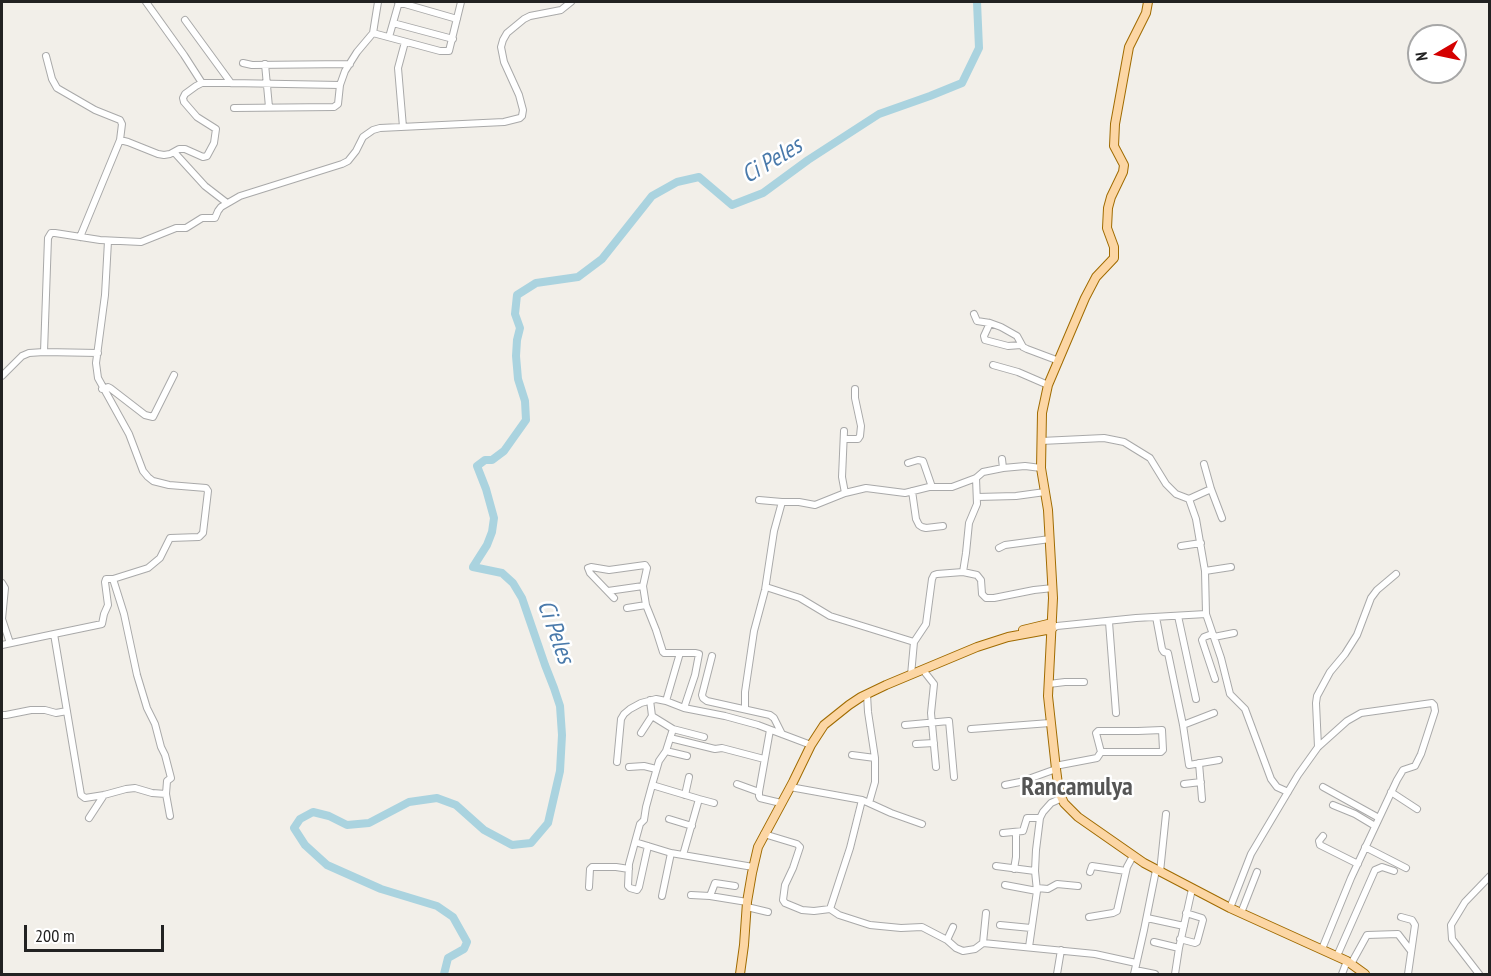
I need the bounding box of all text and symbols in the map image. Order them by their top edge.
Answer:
north arrow [1407,24,1467,84]
text: N [1411,51,1432,62]
water label: Ci Peles [737,132,807,190]
water label: Ci Peles [530,597,580,667]
district label: Rancamulya [1021,772,1133,804]
scale bar [27,913,166,951]
text: 200 m [35,924,75,947]

